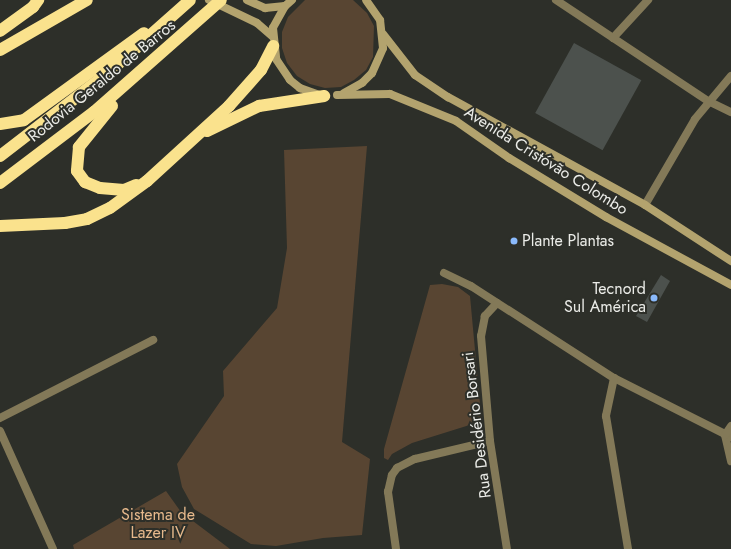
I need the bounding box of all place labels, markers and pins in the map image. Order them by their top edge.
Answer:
place label: Plante Plantas [522,231,614,251]
marker: Plante Plantas [509,236,519,246]
place label: Tecnord Sul América [564,279,646,317]
marker: Tecnord Sul América [649,293,659,303]

